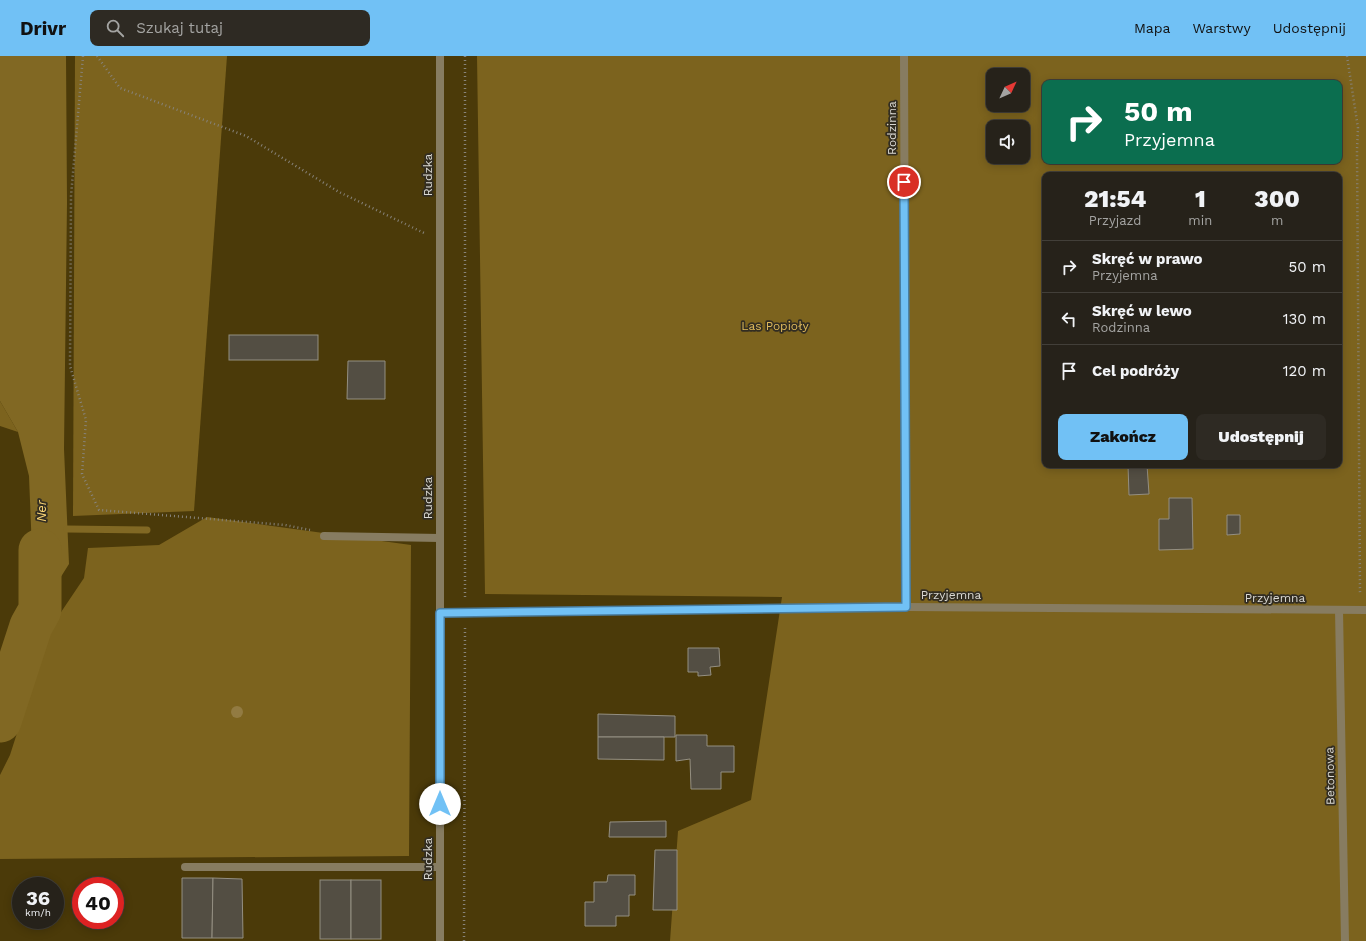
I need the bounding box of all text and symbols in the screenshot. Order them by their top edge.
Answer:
search box [90,10,370,46]
text: Drivr [20,17,66,40]
icon: search [104,17,126,39]
text: Szukaj tutaj [136,19,223,37]
text: Mapa [1134,20,1170,36]
text: Warstwy [1192,20,1251,36]
text: Udostępnij [1273,20,1346,36]
north arrow [986,68,1030,112]
map controls [986,68,1030,164]
text: 50 m [1124,95,1193,128]
icon: right [1058,96,1110,148]
street label: Rodzinna [885,101,899,155]
button: sound [986,120,1030,164]
text: Przyjemna [1124,129,1215,150]
street label: Rudzka [421,153,435,196]
pin [887,165,921,199]
icon: arrive [893,171,915,193]
text: 21:54 [1084,185,1146,213]
text: 1 [1195,185,1206,213]
text: 300 [1254,185,1300,213]
text: Przyjazd [1089,213,1142,228]
text: min [1188,213,1212,228]
text: m [1271,213,1283,228]
text: Skręć w prawo [1092,250,1202,268]
icon: right [1058,256,1080,278]
text: 50 m [1289,258,1326,276]
text: Przyjemna [1092,268,1158,283]
text: Skręć w lewo [1092,302,1192,320]
icon: left [1058,308,1080,330]
text: 130 m [1283,310,1326,328]
park label: Las Popioły [741,319,809,333]
text: Rodzinna [1092,320,1150,335]
icon: arrive [1058,360,1080,382]
text: Cel podróży [1092,362,1179,380]
text: 120 m [1283,362,1326,380]
button: Zakończ [1058,414,1188,460]
button: Udostępnij [1196,414,1326,460]
street label: Rudzka [421,476,435,519]
water label: Ner [34,499,49,522]
street label: Przyjemna [921,588,981,602]
street label: Przyjemna [1245,591,1305,605]
street label: Betonowa [1322,747,1338,805]
position arrow [419,783,461,825]
street label: Rudzka [421,837,435,880]
speed limit sign: 40 [72,877,124,929]
text: 36 [26,886,50,910]
text: km/h [25,907,51,918]

